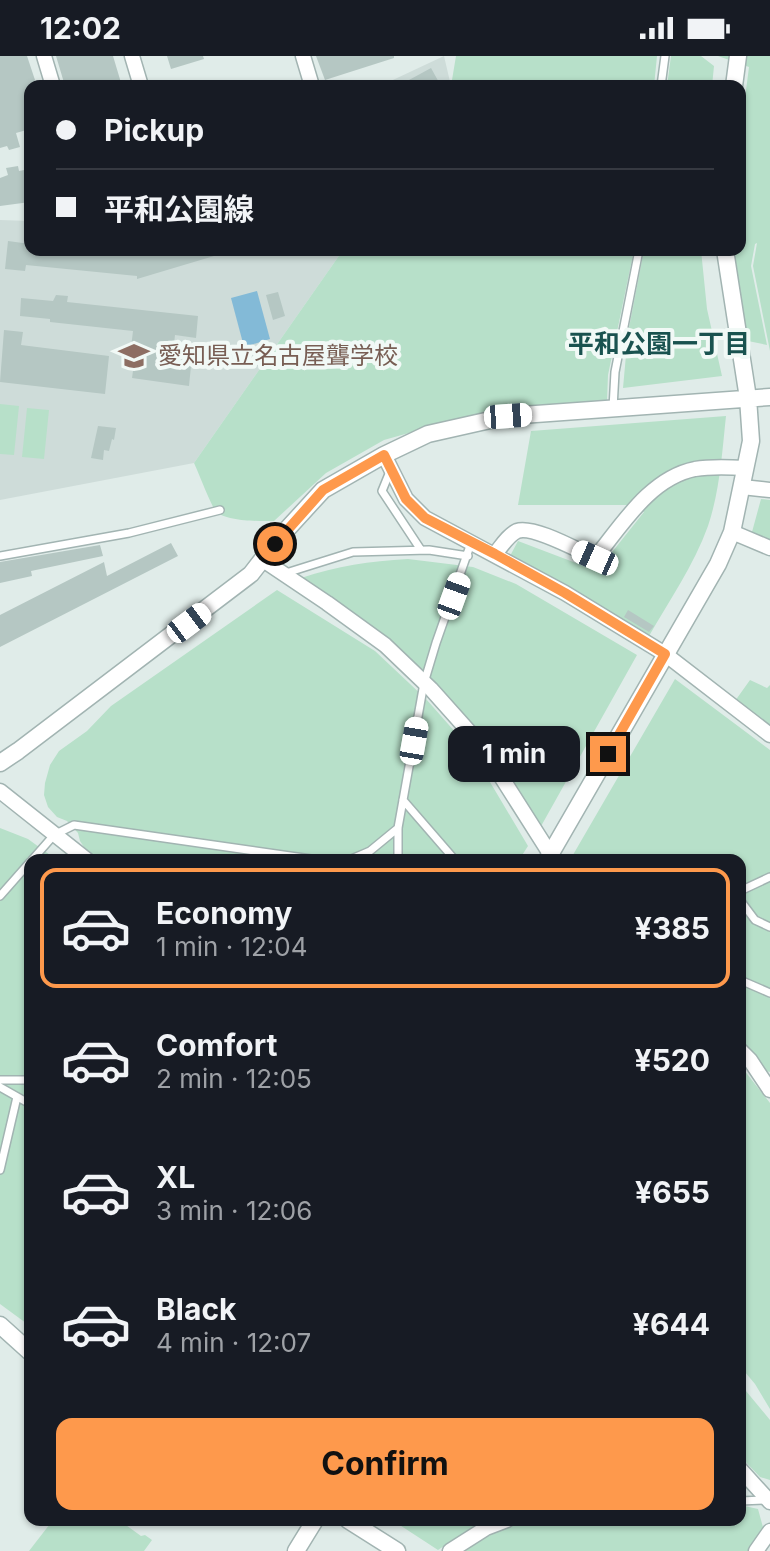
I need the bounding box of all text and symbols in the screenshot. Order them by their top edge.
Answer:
text: 12:02 [40,10,121,46]
text: Pickup [104,112,204,148]
text: 平和公園線 [104,191,254,227]
district label: 平和公園一丁目 [568,328,750,359]
school or university icon: 愛知県立名古屋聾学校 [117,339,151,373]
place label: 愛知県立名古屋聾学校 [158,341,398,370]
car [483,402,533,430]
route start [257,526,293,562]
car [568,537,622,579]
car [435,569,473,623]
car [163,599,215,647]
car [398,715,430,767]
callout: 1 min [448,726,580,782]
route end [590,736,626,772]
text: 1 min [482,738,546,769]
icon: car [60,892,132,964]
text: Economy [156,895,292,931]
text: ¥385 [635,910,710,946]
text: 1 min · 12:04 [156,931,308,962]
icon: car [60,1024,132,1096]
text: Comfort [156,1027,277,1063]
text: ¥520 [635,1042,710,1078]
text: 2 min · 12:05 [156,1063,312,1094]
icon: car [60,1156,132,1228]
text: XL [156,1159,195,1195]
text: ¥655 [635,1174,710,1210]
text: 3 min · 12:06 [156,1195,312,1226]
icon: car [60,1288,132,1360]
text: Black [156,1291,236,1327]
text: ¥644 [633,1306,710,1342]
text: 4 min · 12:07 [156,1327,311,1358]
button: Confirm [56,1418,714,1510]

